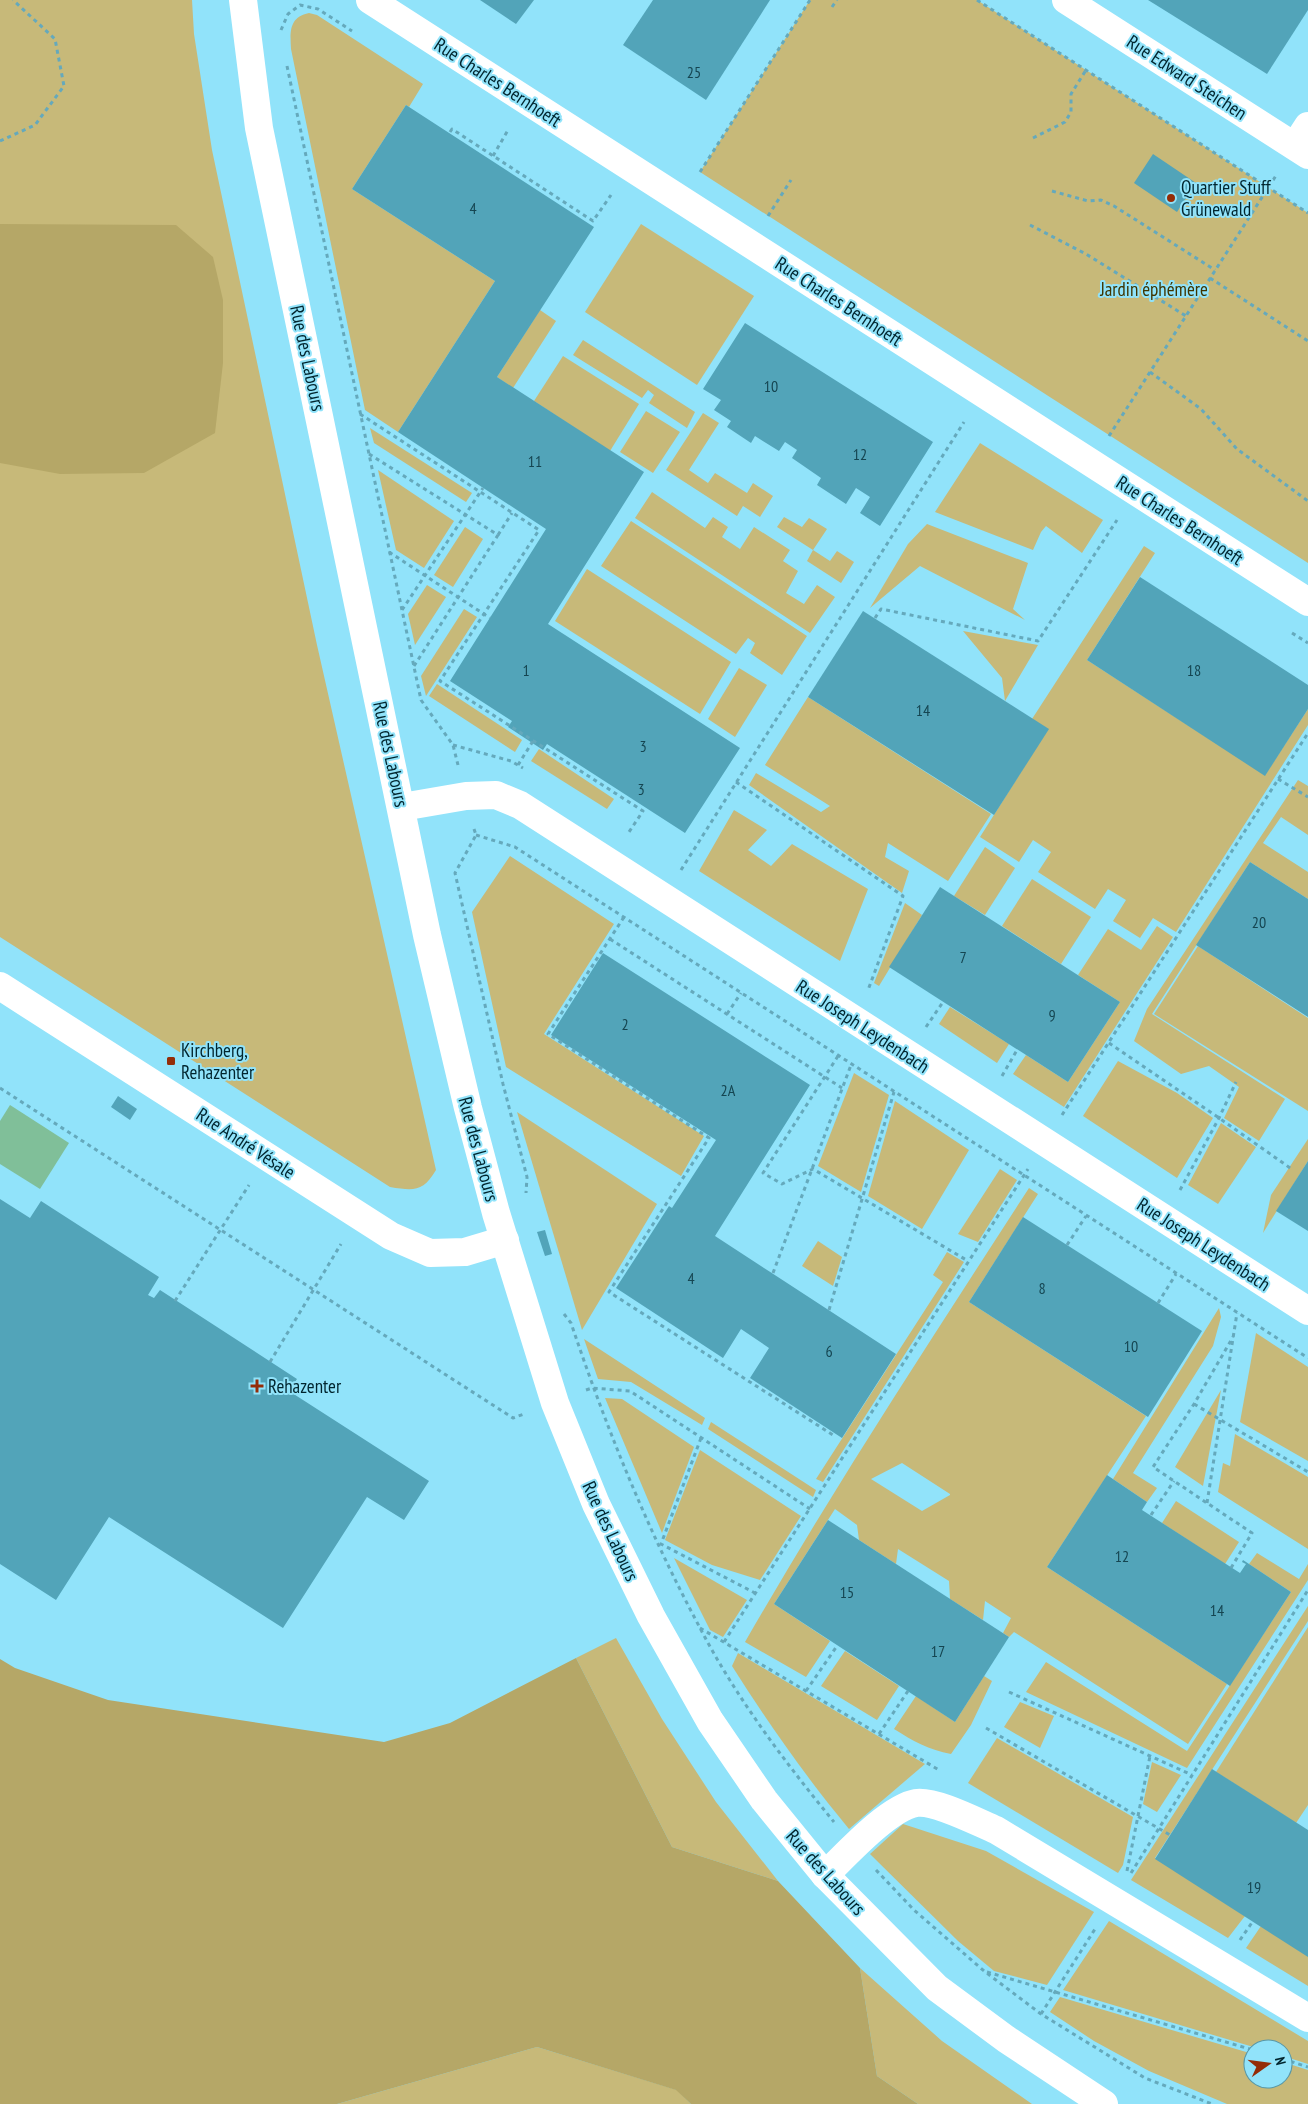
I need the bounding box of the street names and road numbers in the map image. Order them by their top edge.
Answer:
street label: Rue Edward Steichen [1122,29,1252,125]
street label: Rue Charles Bernhoeft [430,32,567,132]
street label: Rue Charles Bernhoeft [771,251,908,351]
street label: Rue des Labours [285,303,331,413]
street label: Rue Charles Bernhoeft [1112,470,1249,570]
street label: Rue des Labours [368,699,414,809]
street label: Rue Joseph Leydenbach [792,974,934,1078]
street label: Rue des Labours [454,1094,504,1204]
street label: Rue André Vésale [192,1102,300,1184]
street label: Rue Joseph Leydenbach [1133,1192,1275,1296]
street label: Rue des Labours [577,1477,645,1585]
street label: Rue des Labours [781,1824,871,1920]

